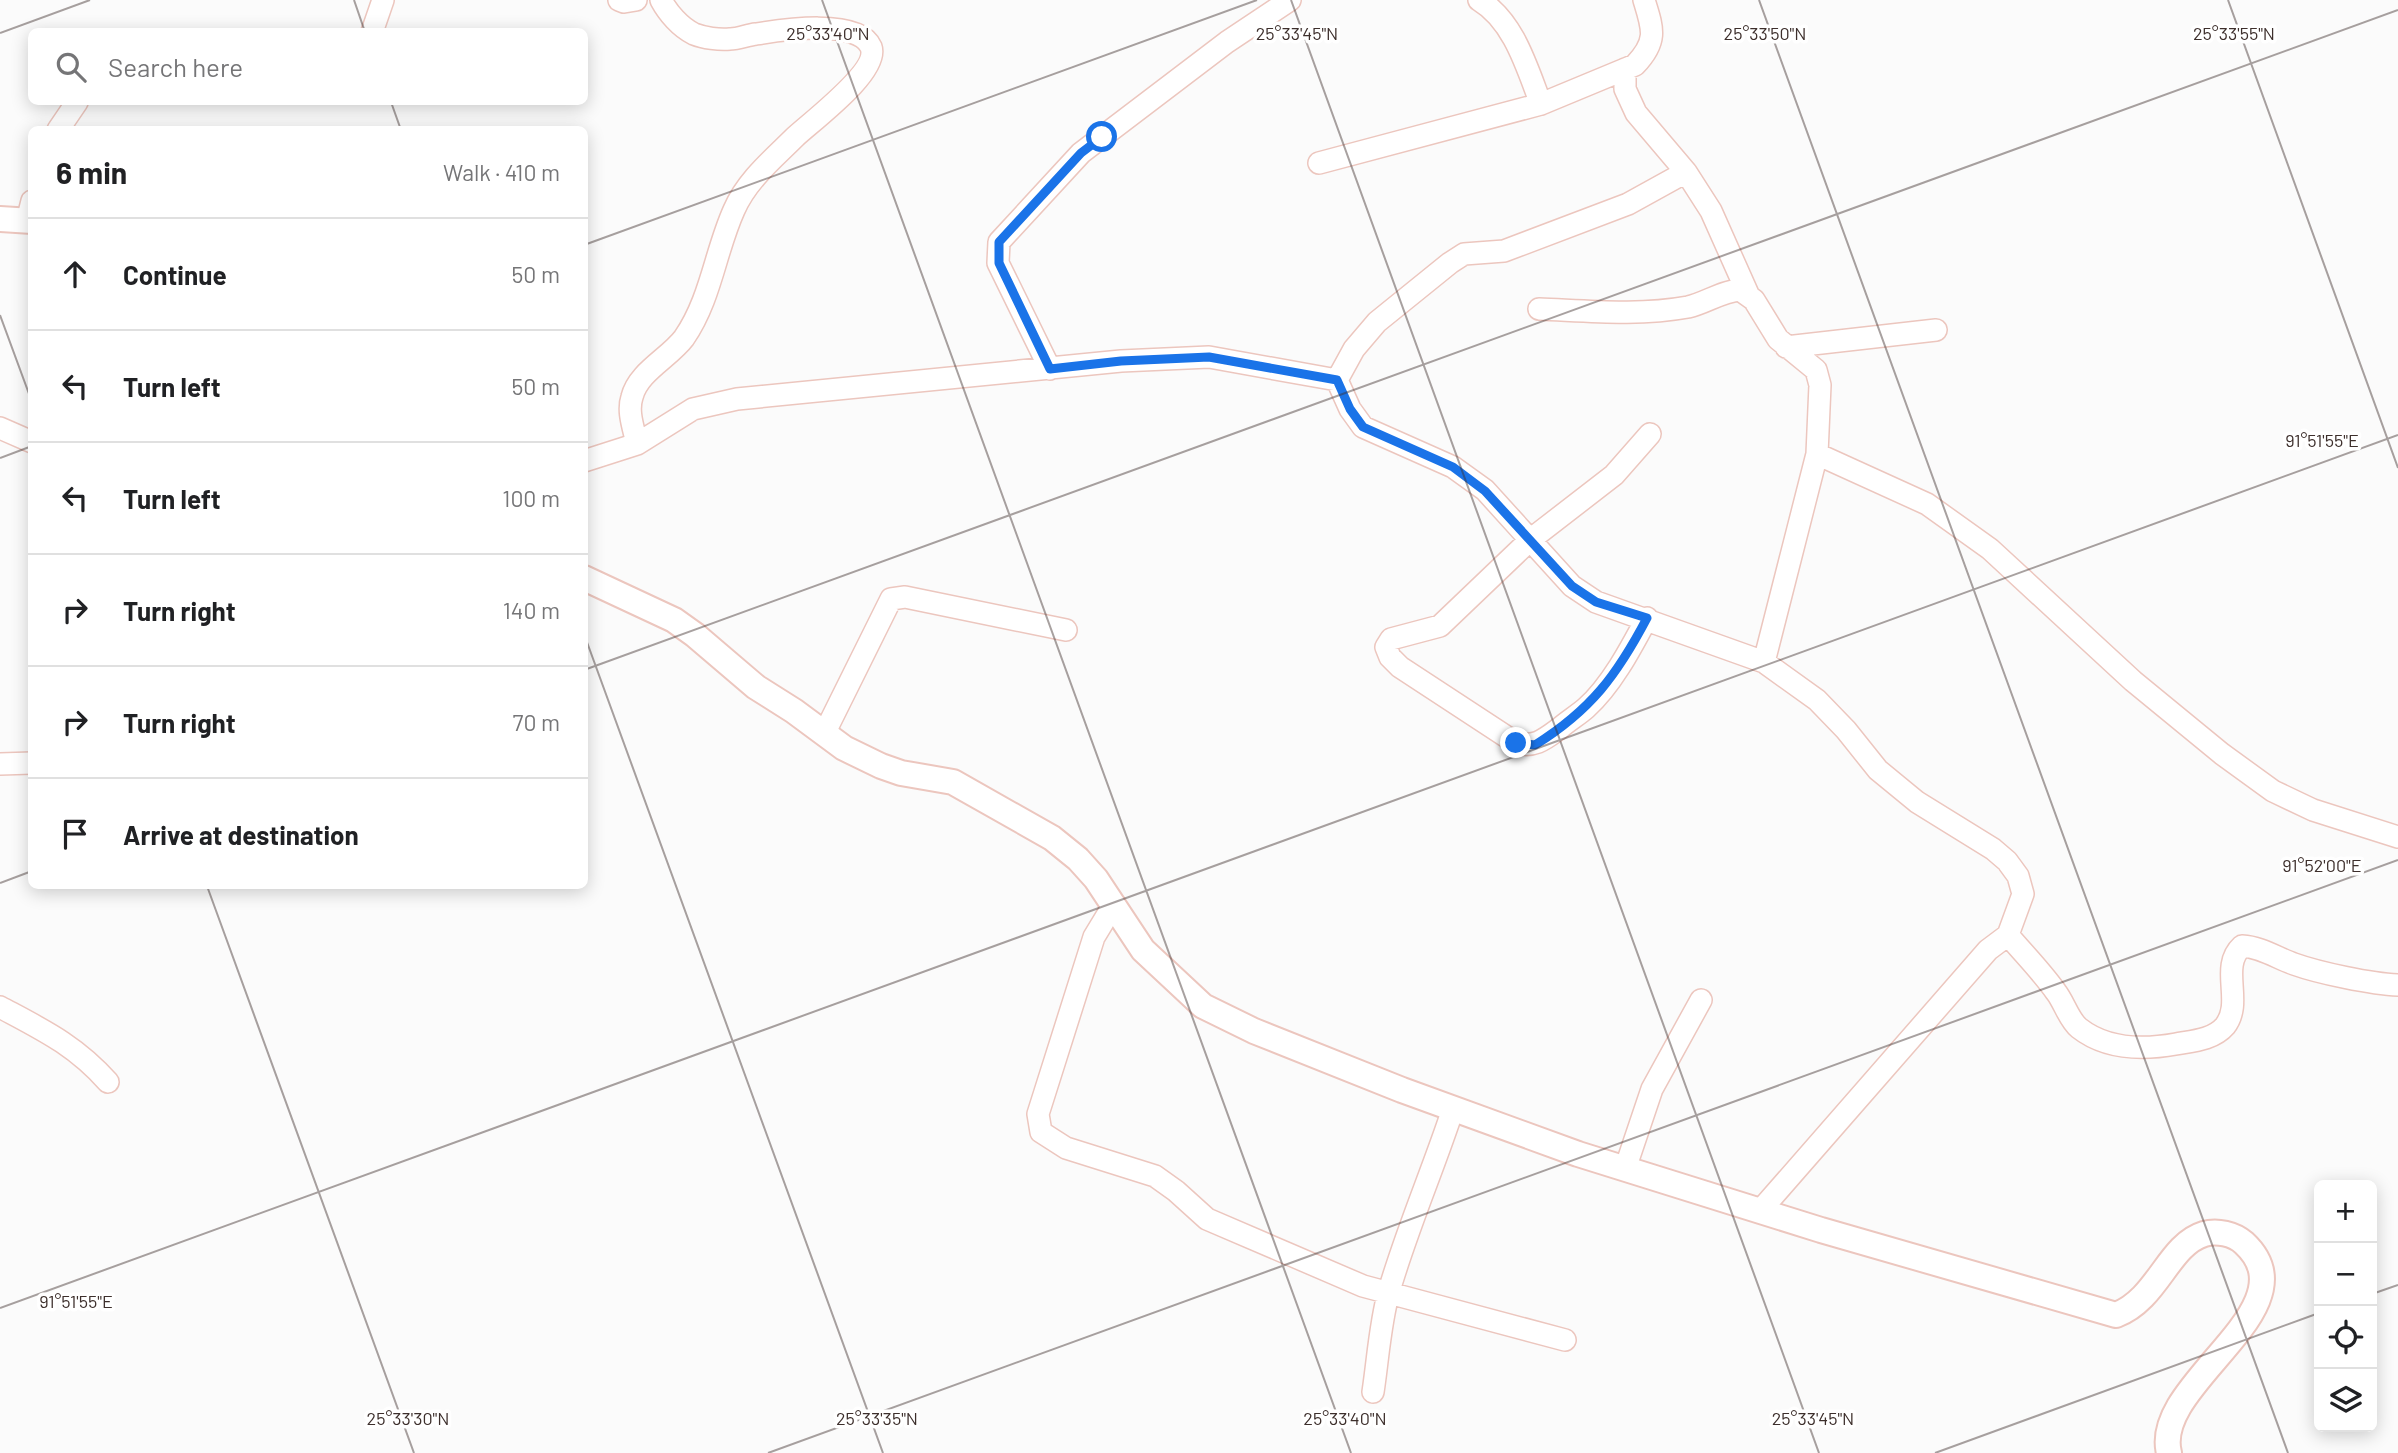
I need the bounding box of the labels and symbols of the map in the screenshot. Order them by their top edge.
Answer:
text: 25°33'40"N [786,22,870,44]
text: 25°33'45"N [1256,22,1338,44]
text: 25°33'50"N [1724,22,1807,44]
text: 25°33'55"N [2193,22,2275,44]
route start [1086,121,1117,152]
text: 91°51'55"E [2285,429,2359,451]
route end [1500,727,1531,758]
text: 91°52'00"E [2282,854,2362,876]
text: 91°51'55"E [39,1290,113,1312]
text: 25°33'30"N [366,1407,450,1429]
text: 25°33'35"N [836,1407,918,1429]
text: 25°33'40"N [1303,1407,1387,1429]
text: 25°33'45"N [1772,1407,1854,1429]

